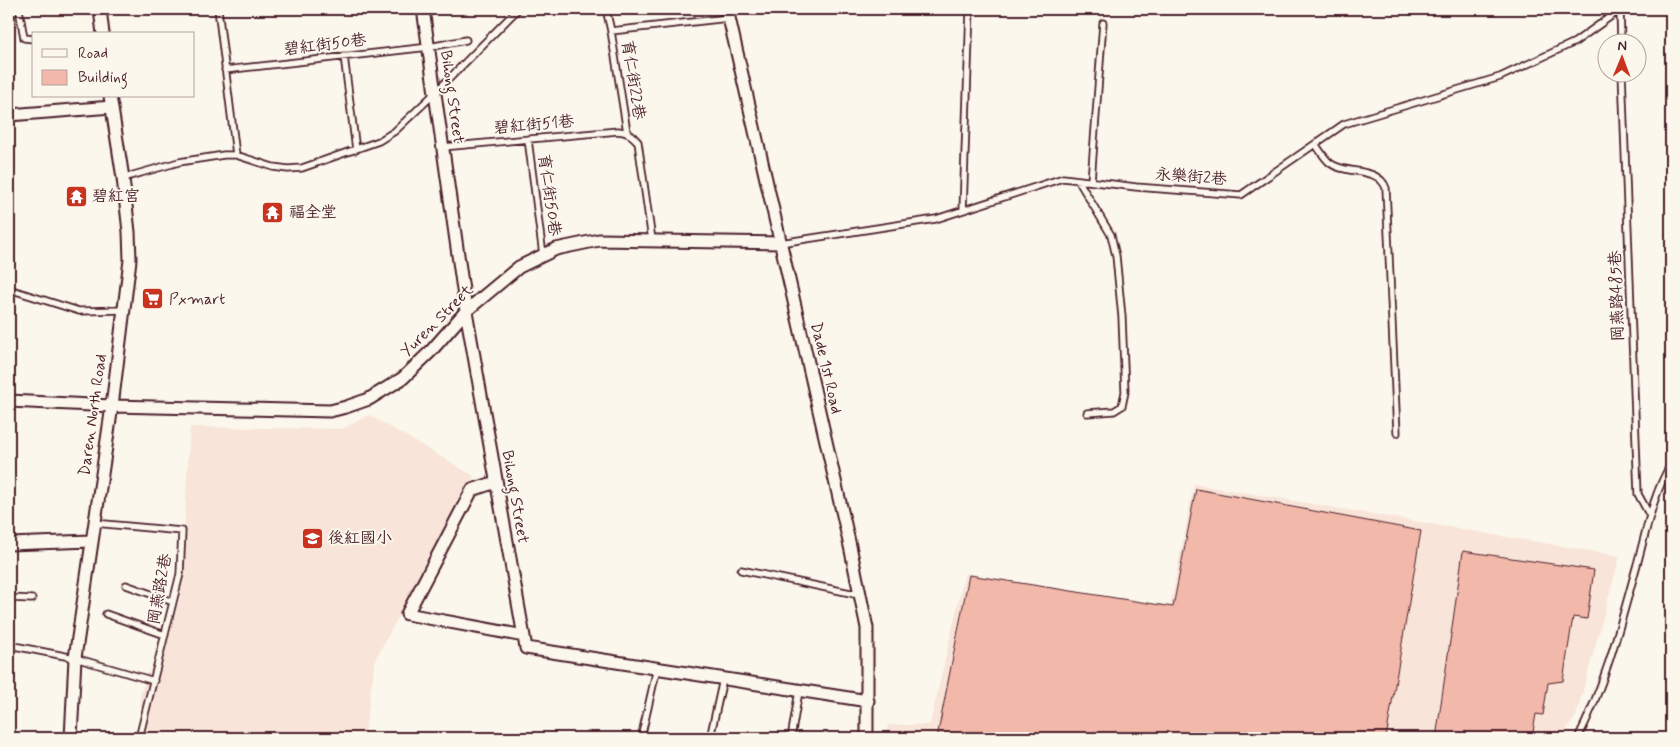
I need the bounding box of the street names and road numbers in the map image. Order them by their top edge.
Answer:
street label: 碧紅街50巷 [283,30,367,60]
street label: 育仁街22巷 [616,39,650,121]
street label: Bihong Street [434,49,469,146]
street label: 碧紅街51巷 [493,111,575,139]
street label: 育仁街50巷 [533,153,565,237]
street label: 永樂街2巷 [1154,164,1228,190]
street label: 岡燕路485巷 [1605,250,1629,342]
street label: Yuren Street [396,280,478,362]
street label: Dade 1st Road [805,320,847,416]
street label: Daren North Road [74,353,112,477]
street label: Bihong Street [495,449,534,546]
street label: 岡燕路2巷 [143,552,177,626]

